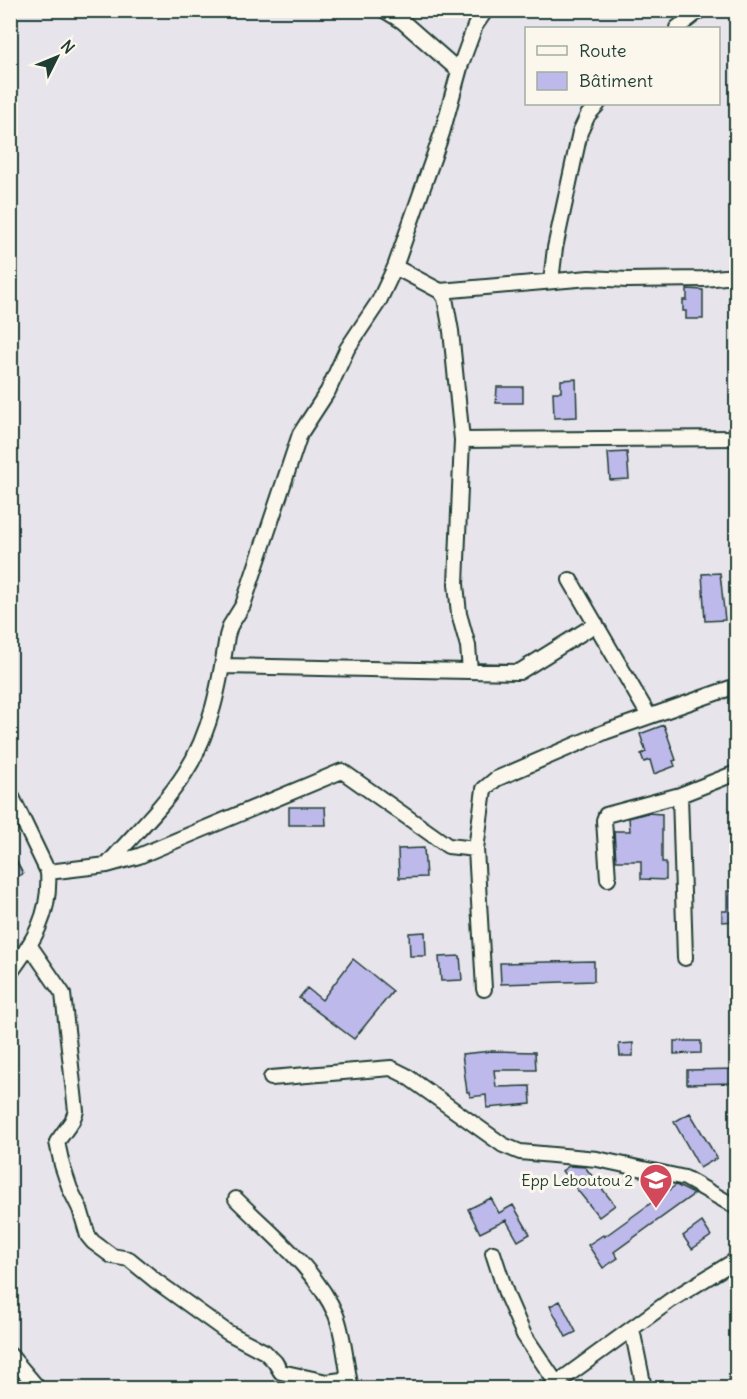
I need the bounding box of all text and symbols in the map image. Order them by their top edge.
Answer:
north arrow [27,27,87,87]
legend [525,27,720,105]
text: N [57,36,79,58]
text: Route [579,39,627,62]
text: Bâtiment [579,69,653,92]
school or university icon: Epp Leboutou 2 [638,1162,674,1209]
place label: Epp Leboutou 2 [521,1170,633,1190]

